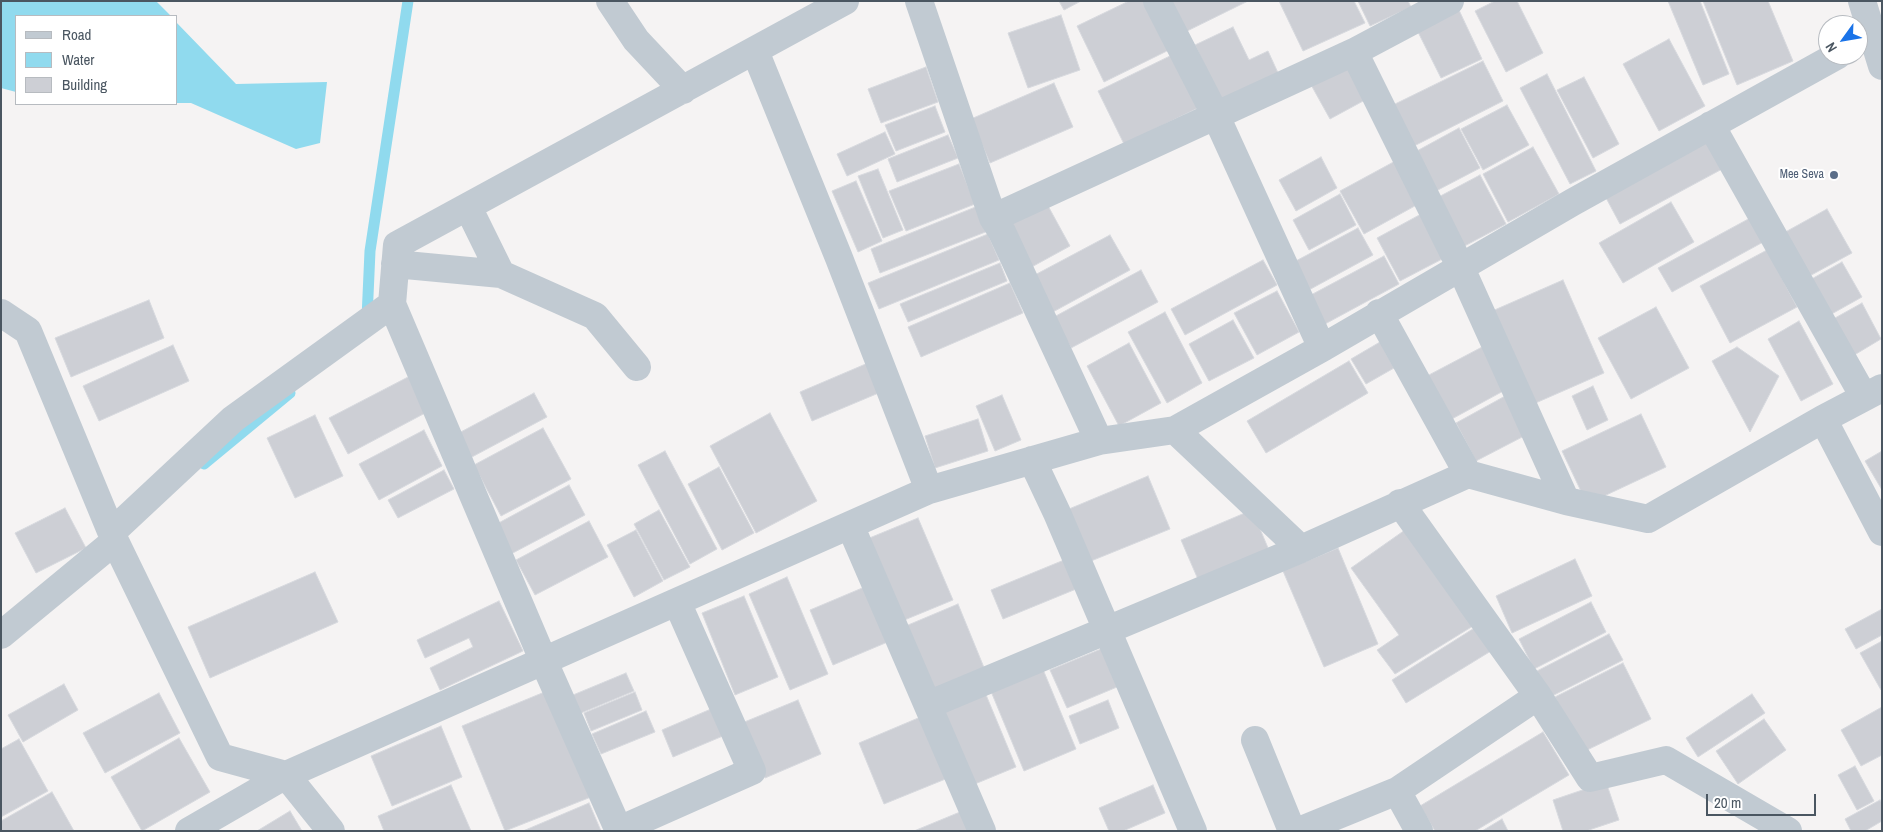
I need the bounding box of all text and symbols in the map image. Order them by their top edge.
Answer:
legend [15,15,178,105]
north arrow [1818,15,1868,65]
text: Road [62,24,91,45]
text: N [1821,39,1841,56]
text: Water [62,49,94,70]
text: Building [62,74,107,95]
place label: Mee Seva [1780,168,1824,182]
marker: Mee Seva [1828,169,1840,181]
scale bar [1708,784,1818,816]
text: 20 m [1714,792,1741,813]

